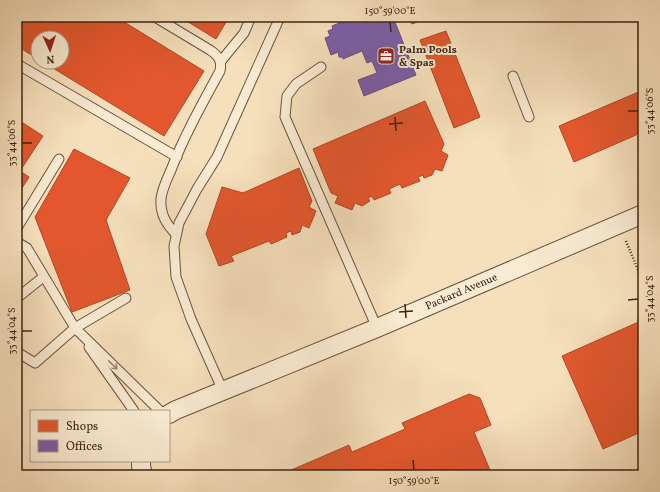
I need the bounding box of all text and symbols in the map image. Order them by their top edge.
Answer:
text: 150°59'00"E [365,4,415,18]
north arrow [30,30,70,70]
place label: Palm Pools & Spas [399,43,457,71]
office icon: Palm Pools & Spas [376,46,396,66]
text: N [46,51,55,66]
text: 33°44'06"S [643,88,657,134]
text: 33°44'06"S [5,120,19,166]
street label: Packard Avenue [423,270,500,314]
text: 33°44'04"S [643,275,657,323]
text: 33°44'04"S [5,307,19,355]
one-way arrow [108,360,118,370]
legend [30,410,170,462]
text: Shops [66,419,98,435]
text: Offices [66,439,102,455]
text: 150°59'00"E [389,474,439,488]

